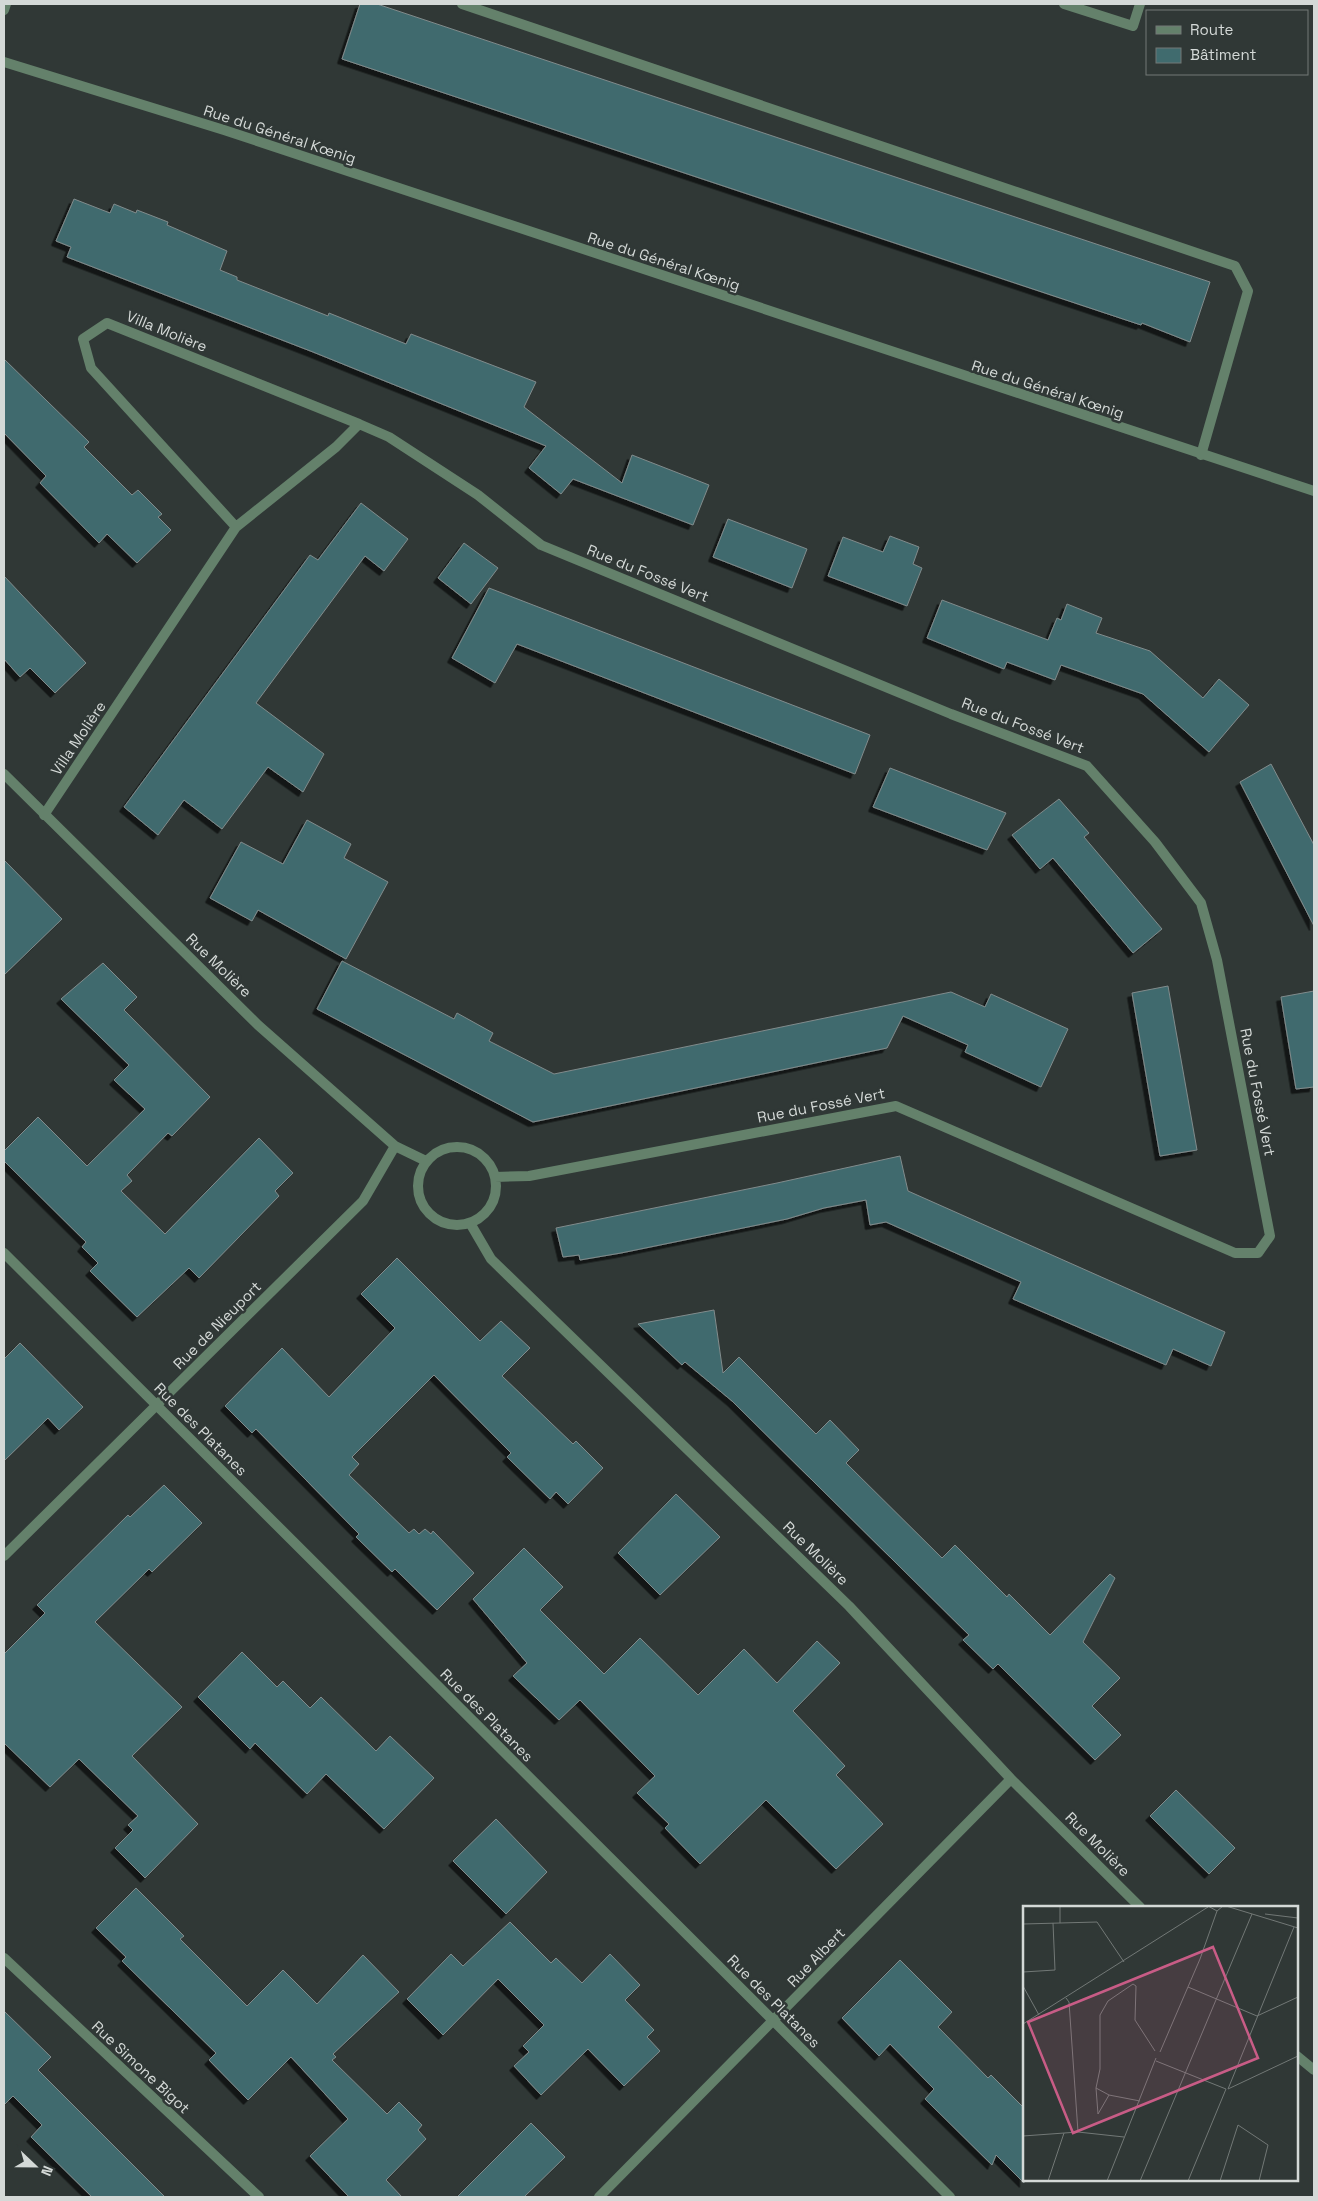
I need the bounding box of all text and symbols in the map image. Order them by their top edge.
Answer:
legend [1146,10,1308,75]
text: Route [1190,20,1234,39]
text: Bâtiment [1190,45,1256,64]
street label: Rue du Général Kœnig [201,100,359,168]
street label: Rue du Général Kœnig [585,227,743,295]
street label: Villa Molière [124,306,210,356]
street label: Rue du Général Kœnig [969,355,1127,423]
street label: Rue du Fossé Vert [584,540,712,606]
street label: Rue du Fossé Vert [959,693,1087,757]
street label: Villa Molière [46,697,110,779]
street label: Rue Molière [182,929,256,1001]
street label: Rue du Fossé Vert [1236,1026,1280,1158]
street label: Rue du Fossé Vert [755,1083,887,1127]
street label: Rue de Nieuport [169,1277,265,1373]
street label: Rue des Platanes [150,1378,252,1480]
street label: Rue Molière [779,1517,853,1589]
street label: Rue des Platanes [436,1664,538,1766]
street label: Rue Molière [1062,1808,1135,1881]
inset map [1023,1906,1298,2181]
street label: Rue Albert [783,1923,849,1991]
street label: Rue des Platanes [723,1950,825,2052]
street label: Rue Simone Bigot [88,2017,194,2117]
north arrow [10,2141,60,2191]
text: N [37,2163,57,2179]

